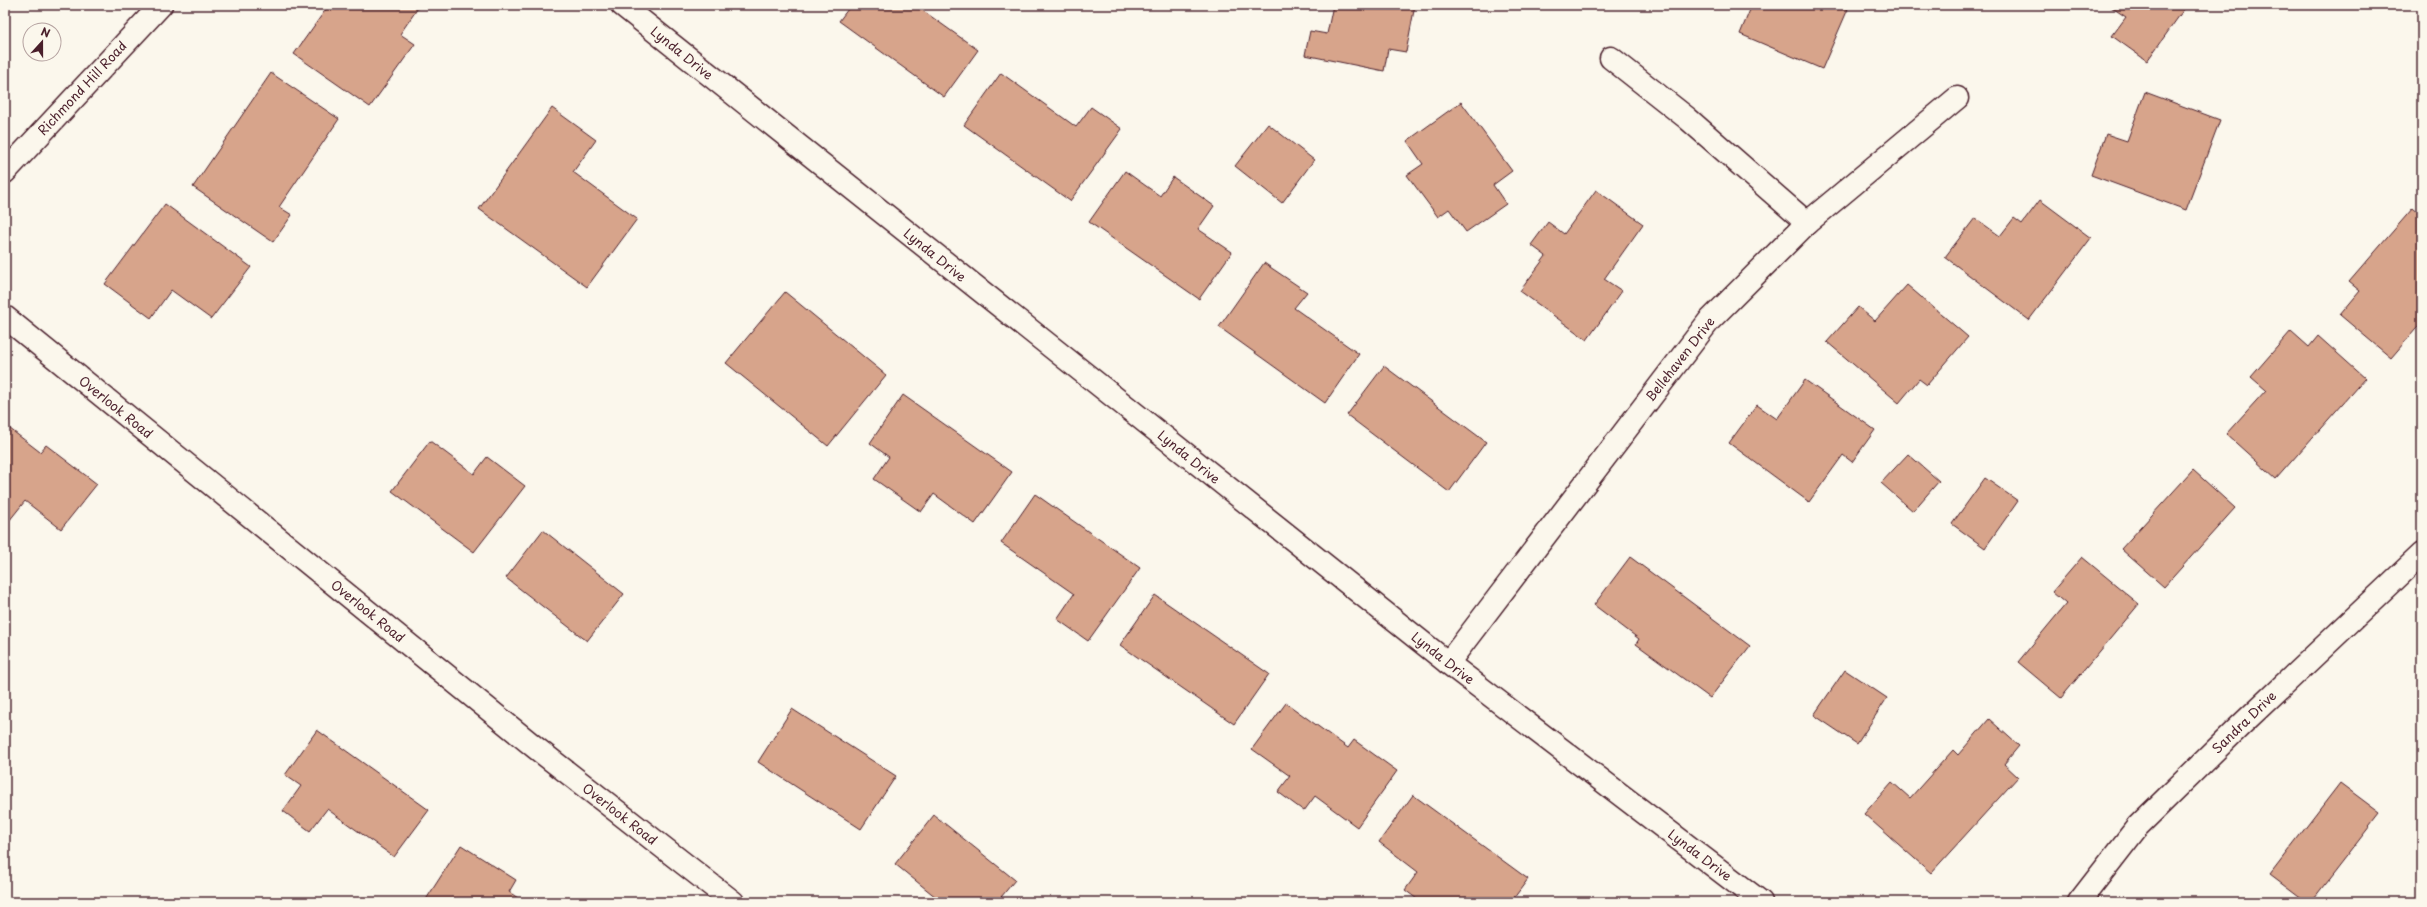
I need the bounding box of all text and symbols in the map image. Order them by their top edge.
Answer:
street label: Lynda Drive [647,21,718,84]
north arrow [22,22,62,62]
text: N [39,23,53,42]
street label: Richmond Hill Road [33,36,130,139]
street label: Lynda Drive [900,223,971,286]
street label: Bellehaven Drive [1641,312,1719,405]
street label: Overlook Road [75,371,157,442]
street label: Lynda Drive [1154,425,1225,488]
street label: Overlook Road [327,575,409,646]
street label: Lynda Drive [1408,627,1479,688]
street label: Sandra Drive [2207,686,2280,757]
street label: Overlook Road [579,778,662,849]
street label: Lynda Drive [1664,824,1736,885]

